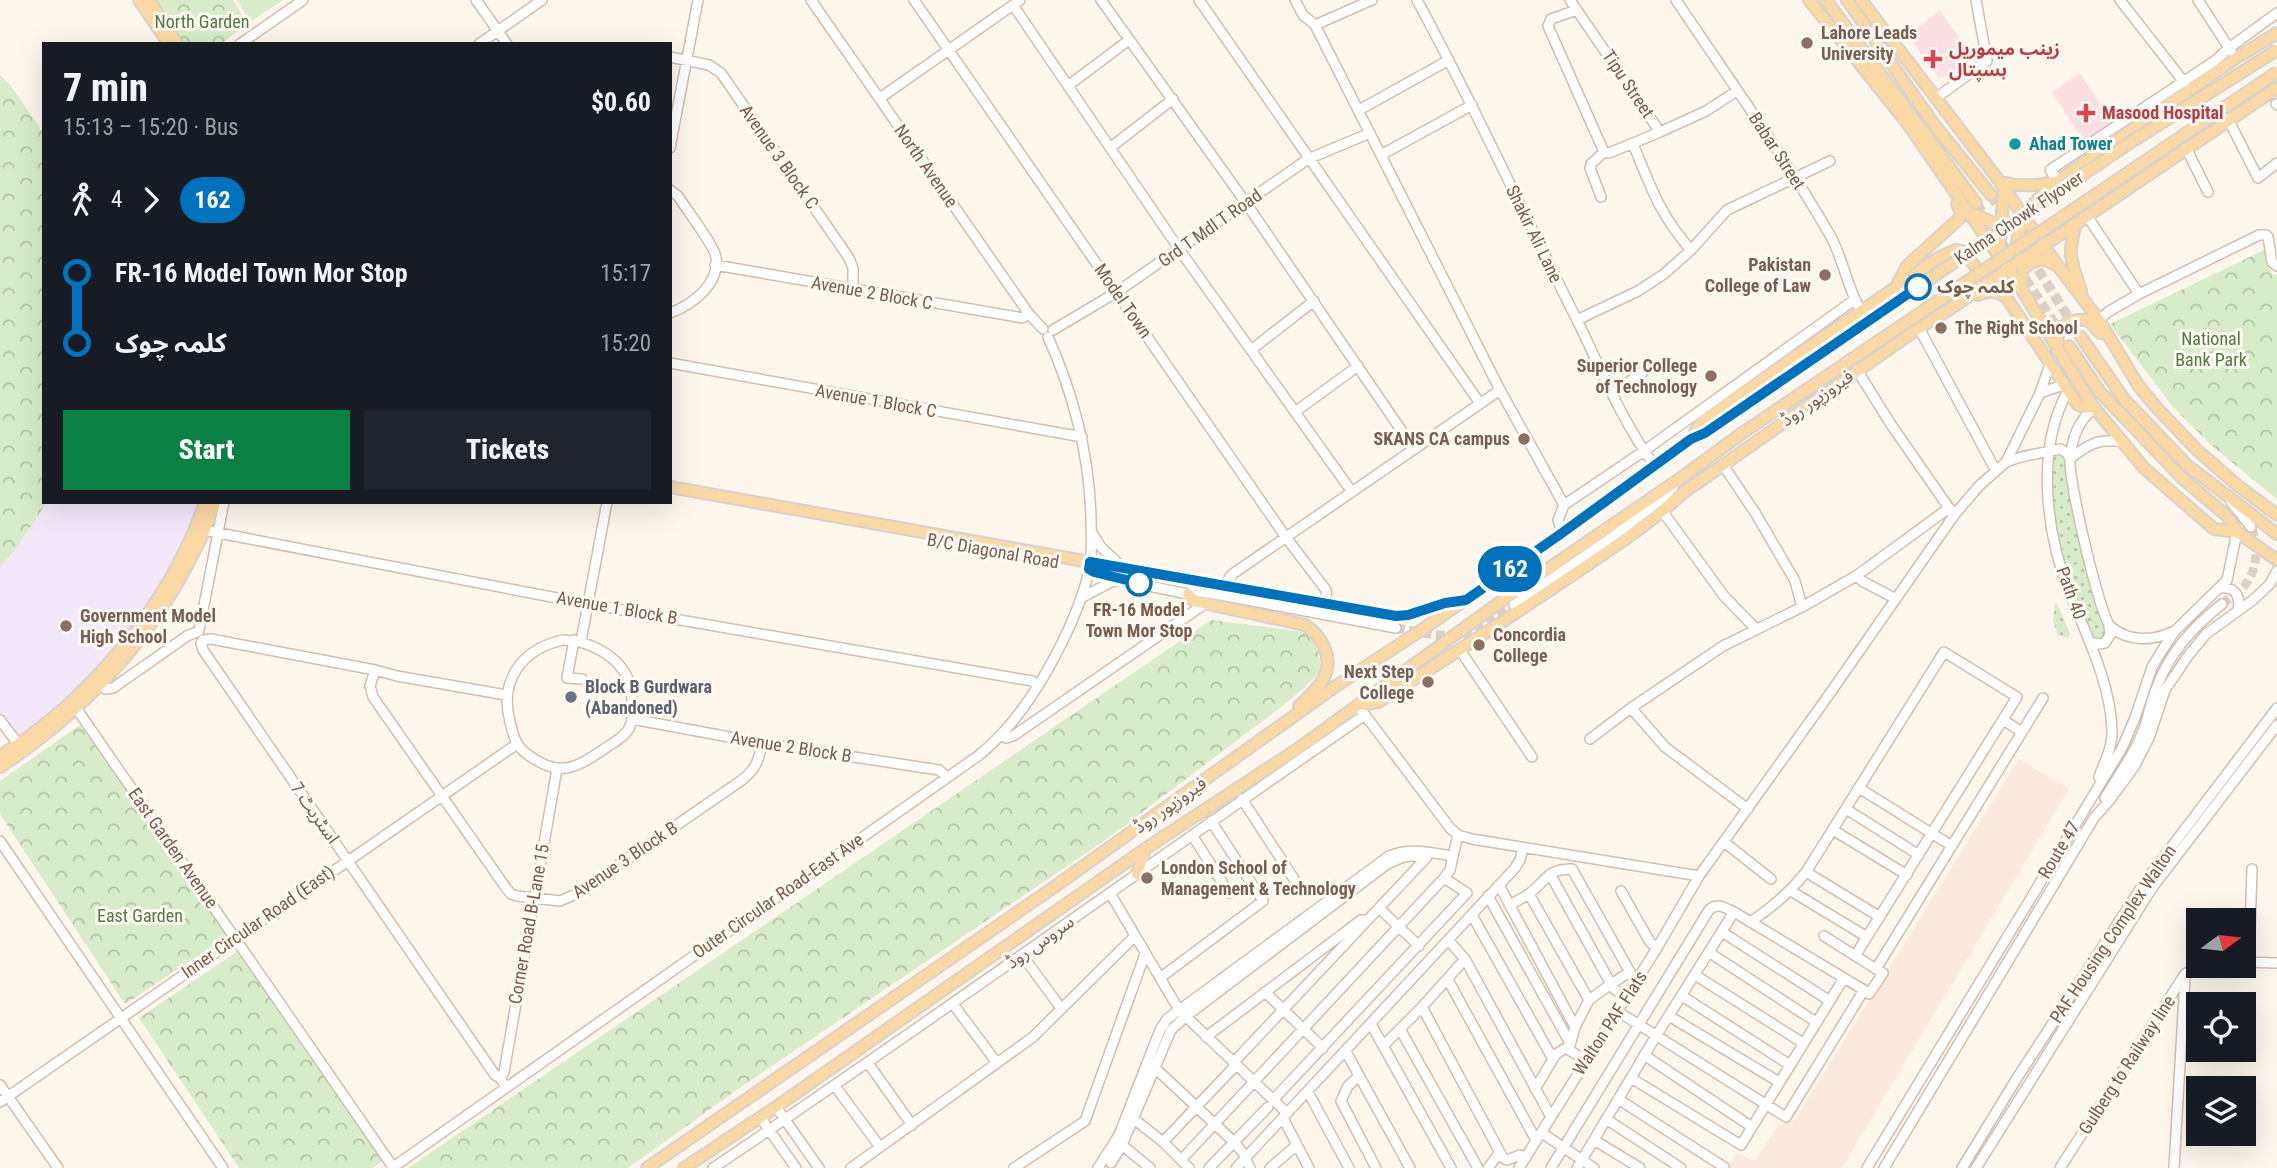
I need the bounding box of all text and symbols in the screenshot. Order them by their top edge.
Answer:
park label: North Garden [155,11,249,32]
place label: Lahore Leads University [1821,22,1917,64]
marker: Lahore Leads University [1799,35,1815,51]
place label: زینب میموریل ہسپتال [1949,38,2060,82]
street label: Tipu Street [1598,46,1659,122]
marker: زینب میموریل ہسپتال [1923,49,1943,69]
text: 7 min [63,66,148,110]
text: $0.60 [591,87,651,117]
street label: Avenue 3 Block C [736,100,823,213]
place label: Masood Hospital [2102,102,2223,123]
marker: Masood Hospital [2076,103,2096,123]
street label: Babar Street [1745,108,1810,193]
text: 15:13 – 15:20 · Bus [63,114,239,141]
street label: North Avenue [890,120,963,211]
place label: Ahad Tower [2029,133,2113,154]
marker: Ahad Tower [2007,136,2023,152]
street label: Kalma Chowk Flyover [1950,166,2088,269]
icon: walk [63,181,101,219]
icon: forward [132,181,170,219]
street label: Shakir Ali Lane [1502,182,1567,286]
street label: Grd T Mdl T Road [1154,184,1266,271]
text: 4 [111,186,122,213]
text: 162 [194,186,231,214]
place label: Pakistan College of Law [1705,254,1812,296]
text: FR-16 Model Town Mor Stop [115,258,408,288]
text: 15:17 [600,260,651,287]
street label: Model Town [1090,260,1157,342]
marker: Pakistan College of Law [1817,267,1833,283]
street label: Avenue 2 Block C [810,272,934,314]
marker: کلمہ چوک [1905,274,1931,300]
place label: کلمہ چوک [1937,276,2015,299]
place label: The Right School [1955,317,2078,338]
marker: The Right School [1933,320,1949,336]
text: کلمہ چوک [115,328,227,358]
park label: National Bank Park [2175,328,2247,370]
text: 15:20 [600,330,651,357]
place label: Superior College of Technology [1577,355,1697,397]
street label: فیروزپور روڈ [1776,365,1858,431]
marker: Superior College of Technology [1703,368,1719,384]
street label: Avenue 1 Block C [814,380,938,422]
button: Start [63,410,350,490]
button: Tickets [364,410,651,490]
place label: SKANS CA campus [1373,428,1510,449]
marker: SKANS CA campus [1516,431,1532,447]
street label: B/C Diagonal Road [926,529,1061,572]
line badge: 162 [1470,546,1550,592]
text: 162 [1492,555,1528,583]
street label: Path 40 [2052,564,2091,622]
marker: FR-16 Model Town Mor Stop [1126,570,1152,596]
street label: Avenue 1 Block B [555,587,679,628]
place label: FR-16 Model Town Mor Stop [1086,599,1193,641]
place label: Government Model High School [80,605,216,647]
marker: Government Model High School [58,618,74,634]
place label: Concordia College [1493,624,1566,666]
marker: Concordia College [1471,637,1487,653]
place label: Next Step College [1344,661,1414,703]
marker: Next Step College [1420,674,1436,690]
place label: Block B Gurdwara (Abandoned) [585,676,712,719]
marker: Block B Gurdwara (Abandoned) [563,689,579,705]
street label: Avenue 2 Block B [729,727,853,766]
street label: فیروزپور روڈ [1129,772,1211,838]
street label: اسٹریٹ 7 [286,778,344,848]
street label: East Garden Avenue [124,784,223,912]
street label: Avenue 3 Block B [568,817,681,902]
street label: Route 47 [2033,817,2084,882]
street label: Outer Circular Road-East Ave [688,829,867,963]
street label: PAF Housing Complex Walton [2045,841,2180,1027]
street label: Corner Road B-Lane 15 [504,842,553,1006]
place label: London School of Management & Technology [1161,857,1356,899]
street label: Inner Circular Road (East) [177,861,339,983]
marker: London School of Management & Technology [1139,870,1155,886]
park label: East Garden [97,905,183,926]
north arrow [2186,908,2256,978]
map controls [2186,908,2256,1146]
street label: سروس روڈ [1002,910,1078,974]
street label: Walton PAF Flats [1568,967,1651,1079]
street label: Gulberg to Railway line [2074,991,2179,1138]
button: locate [2186,992,2256,1062]
button: layers [2186,1076,2256,1146]

